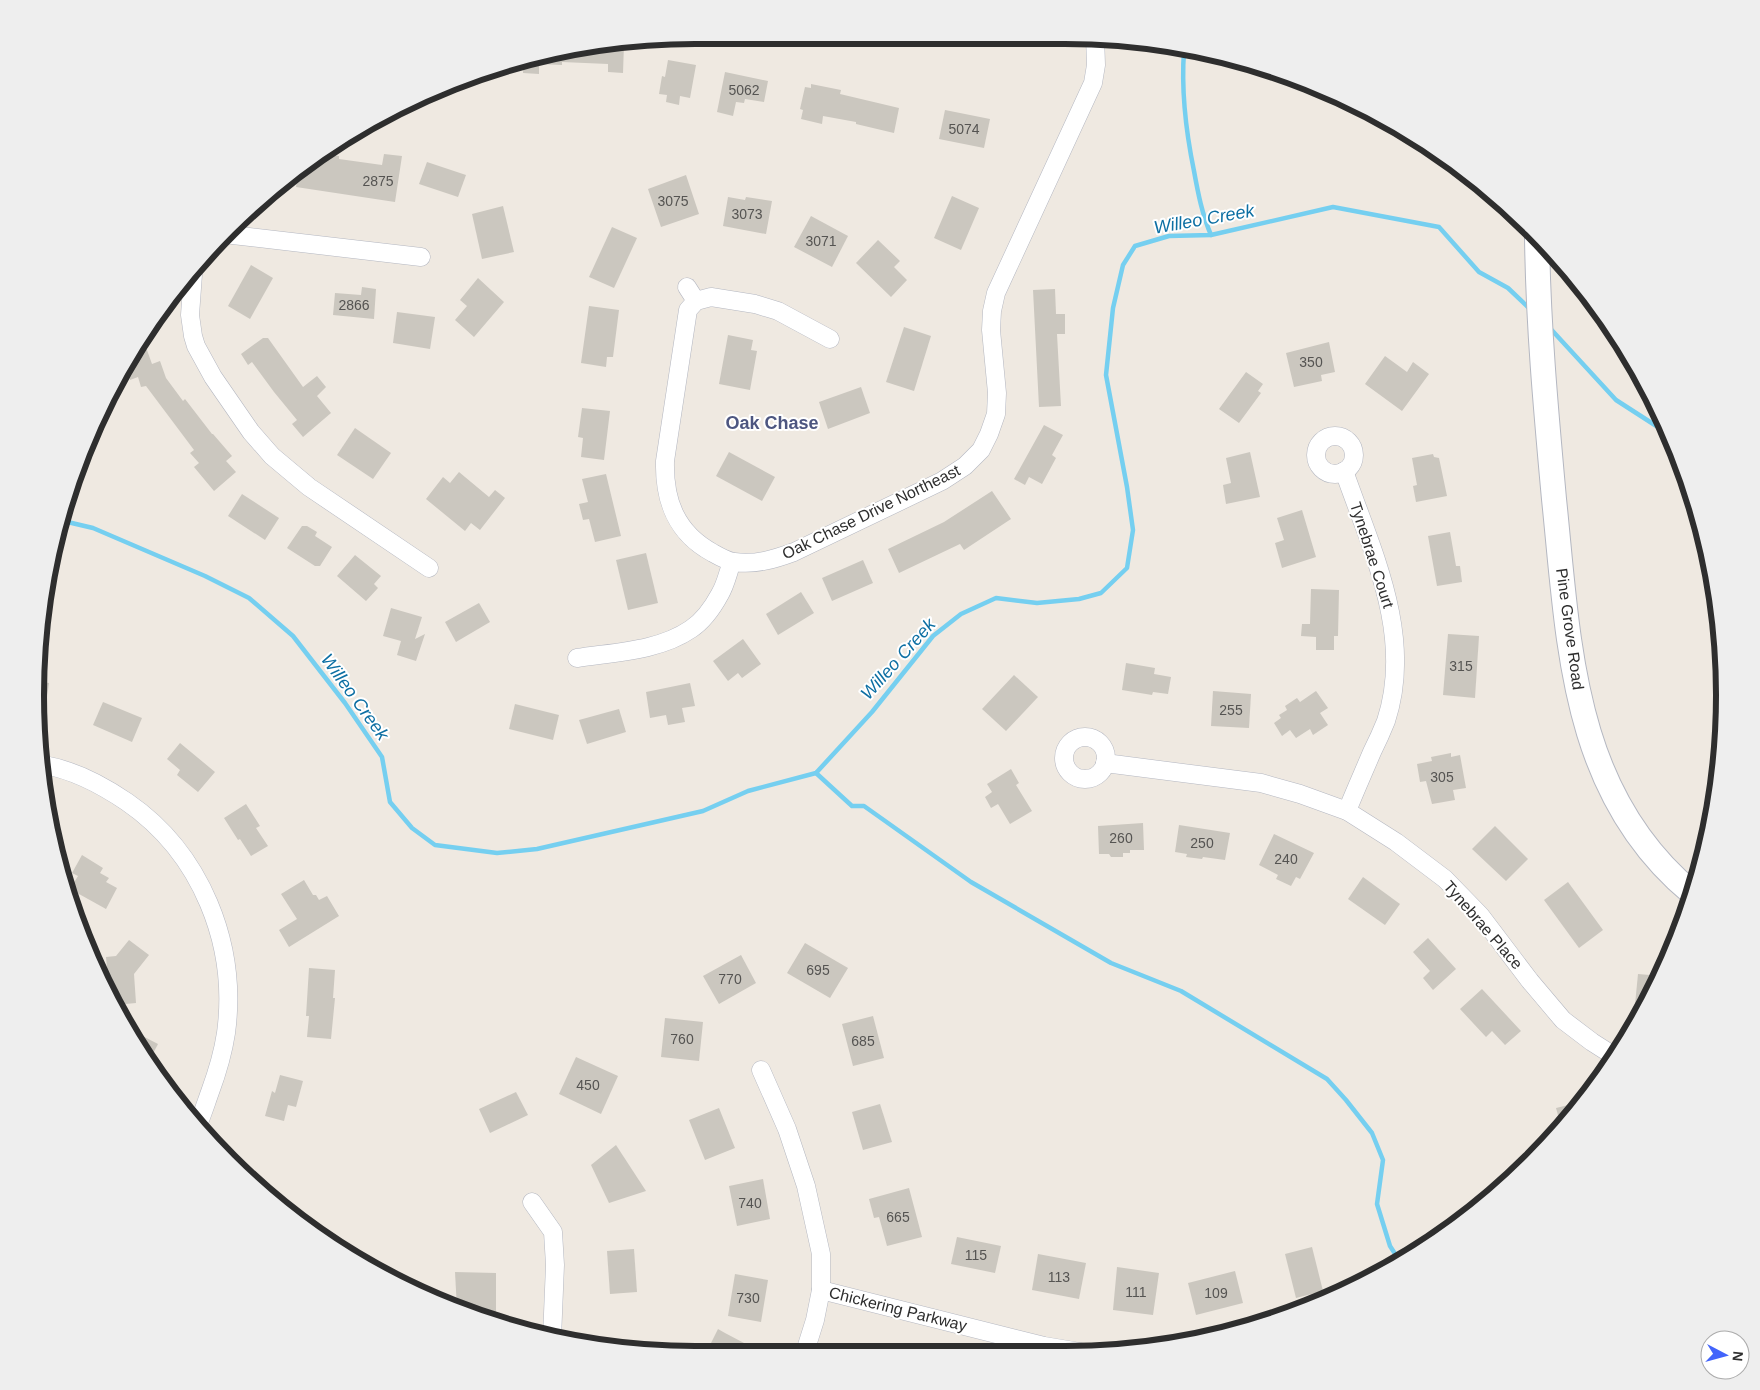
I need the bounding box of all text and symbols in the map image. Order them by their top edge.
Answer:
house number: 5062 [728,82,760,98]
house number: 5074 [948,121,980,137]
house number: 2875 [362,173,394,189]
house number: 3075 [657,193,689,209]
water label: Willeo Creek [1152,200,1257,238]
house number: 3073 [731,206,763,222]
house number: 3071 [805,233,837,249]
house number: 2866 [338,297,370,313]
house number: 350 [1299,354,1323,370]
district label: Oak Chase [725,413,819,433]
street label: Oak Chase Drive Northeast [779,461,963,563]
street label: Tynebrae Court [1347,500,1397,611]
street label: Pine Grove Road [1553,567,1587,691]
water label: Willeo Creek [856,614,940,704]
water label: Willeo Creek [317,650,394,745]
house number: 315 [1449,658,1473,674]
house number: 255 [1219,702,1243,718]
house number: 305 [1430,769,1454,785]
house number: 260 [1109,830,1133,846]
house number: 250 [1190,835,1214,851]
house number: 240 [1274,851,1298,867]
street label: Tynebrae Place [1440,877,1526,973]
house number: 695 [806,962,830,978]
house number: 770 [718,971,742,987]
house number: 760 [670,1031,694,1047]
house number: 685 [851,1033,875,1049]
house number: 450 [576,1077,600,1093]
house number: 740 [738,1195,762,1211]
house number: 665 [886,1209,910,1225]
house number: 115 [965,1247,987,1263]
house number: 113 [1048,1269,1070,1285]
street label: Chickering Parkway [827,1284,969,1334]
house number: 111 [1125,1284,1147,1300]
house number: 109 [1204,1285,1228,1301]
house number: 730 [736,1290,760,1306]
north arrow [1700,1330,1750,1380]
text: N [1729,1350,1746,1362]

